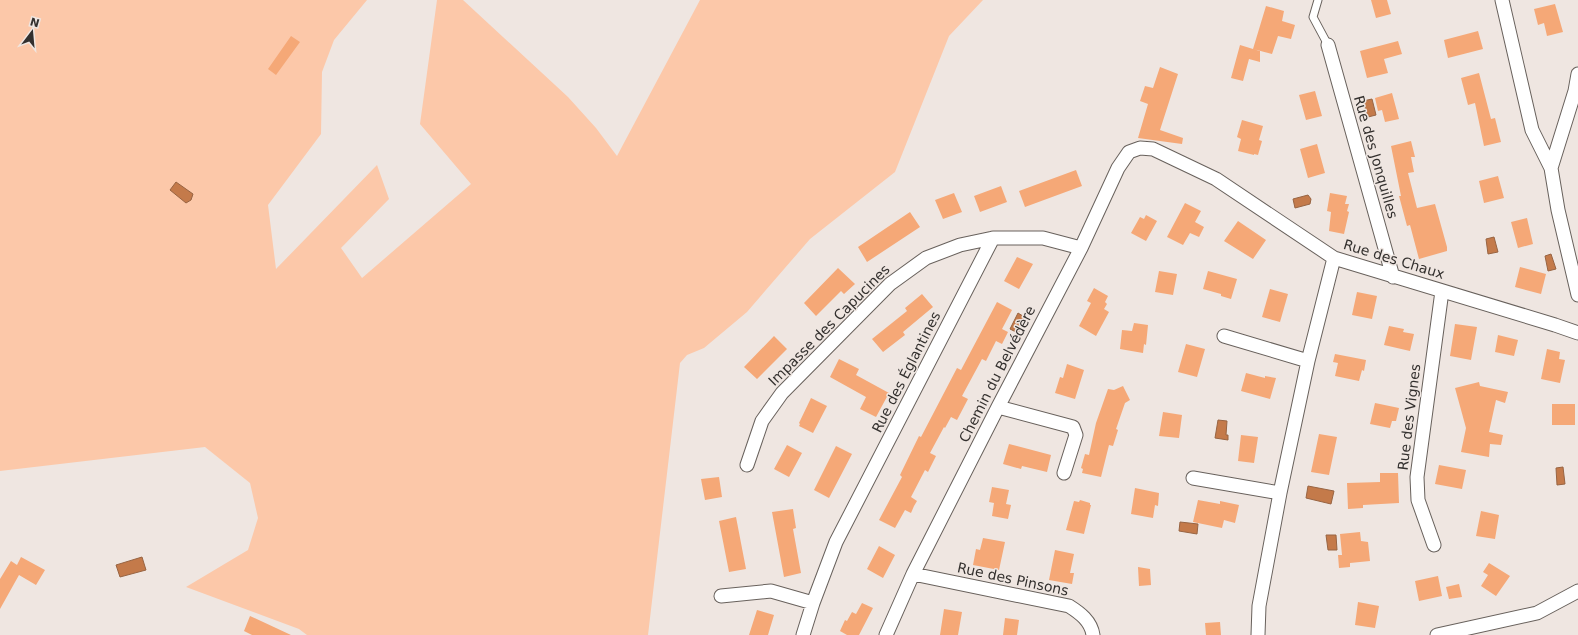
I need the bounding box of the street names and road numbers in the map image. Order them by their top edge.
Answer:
street label: Rue des Jonquilles [1351,94,1401,220]
street label: Rue des Chaux [1342,236,1446,282]
street label: Impasse des Capucines [765,261,893,389]
street label: Chemin du Belvédère [956,303,1038,445]
street label: Rue des Églantines [869,309,943,435]
street label: Rue des Vignes [1395,363,1423,471]
street label: Rue des Pinsons [956,559,1070,599]

